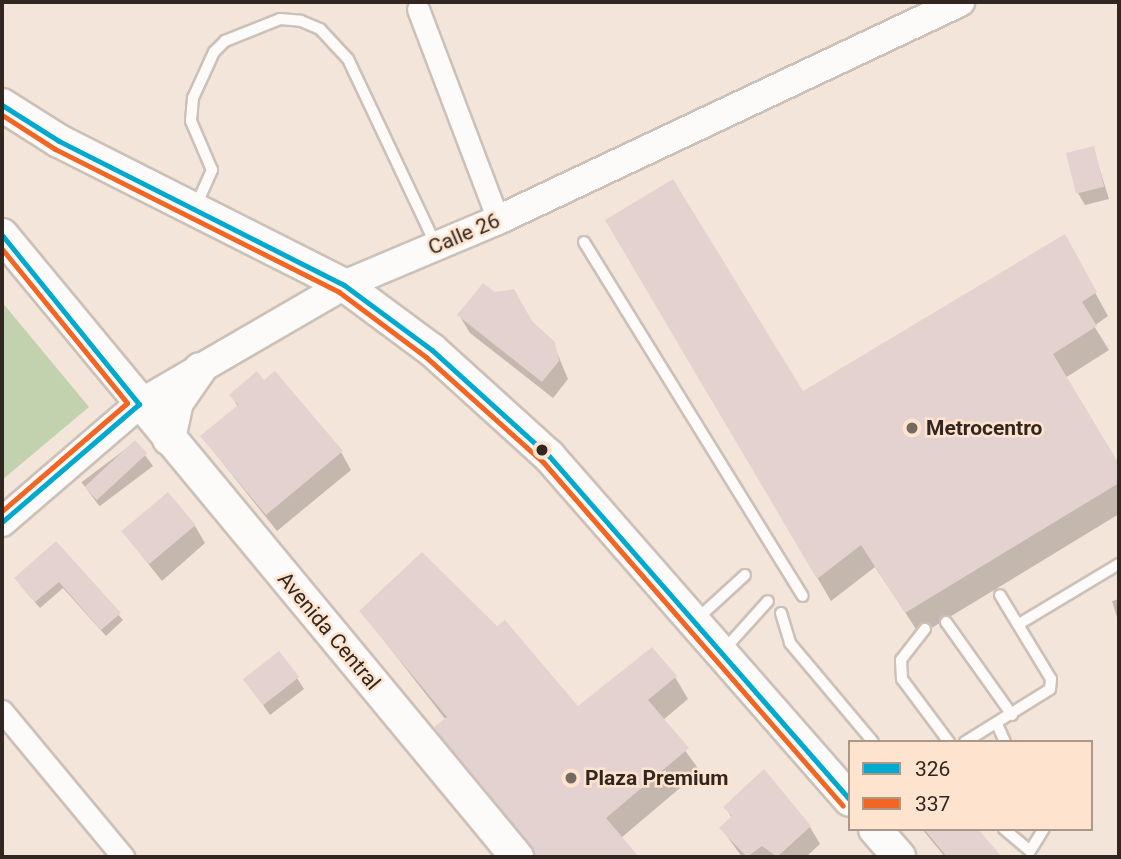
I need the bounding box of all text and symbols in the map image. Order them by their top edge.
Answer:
street label: Calle 26 [424,208,504,260]
place label: Metrocentro [926,415,1042,441]
marker: Metrocentro [904,420,920,436]
unlabelled marker [535,443,549,457]
street label: Avenida Central [272,567,386,695]
legend [848,740,1093,831]
text: 326 [915,757,950,781]
place label: Plaza Premium [585,765,729,791]
marker: Plaza Premium [563,770,579,786]
text: 337 [915,792,950,816]

